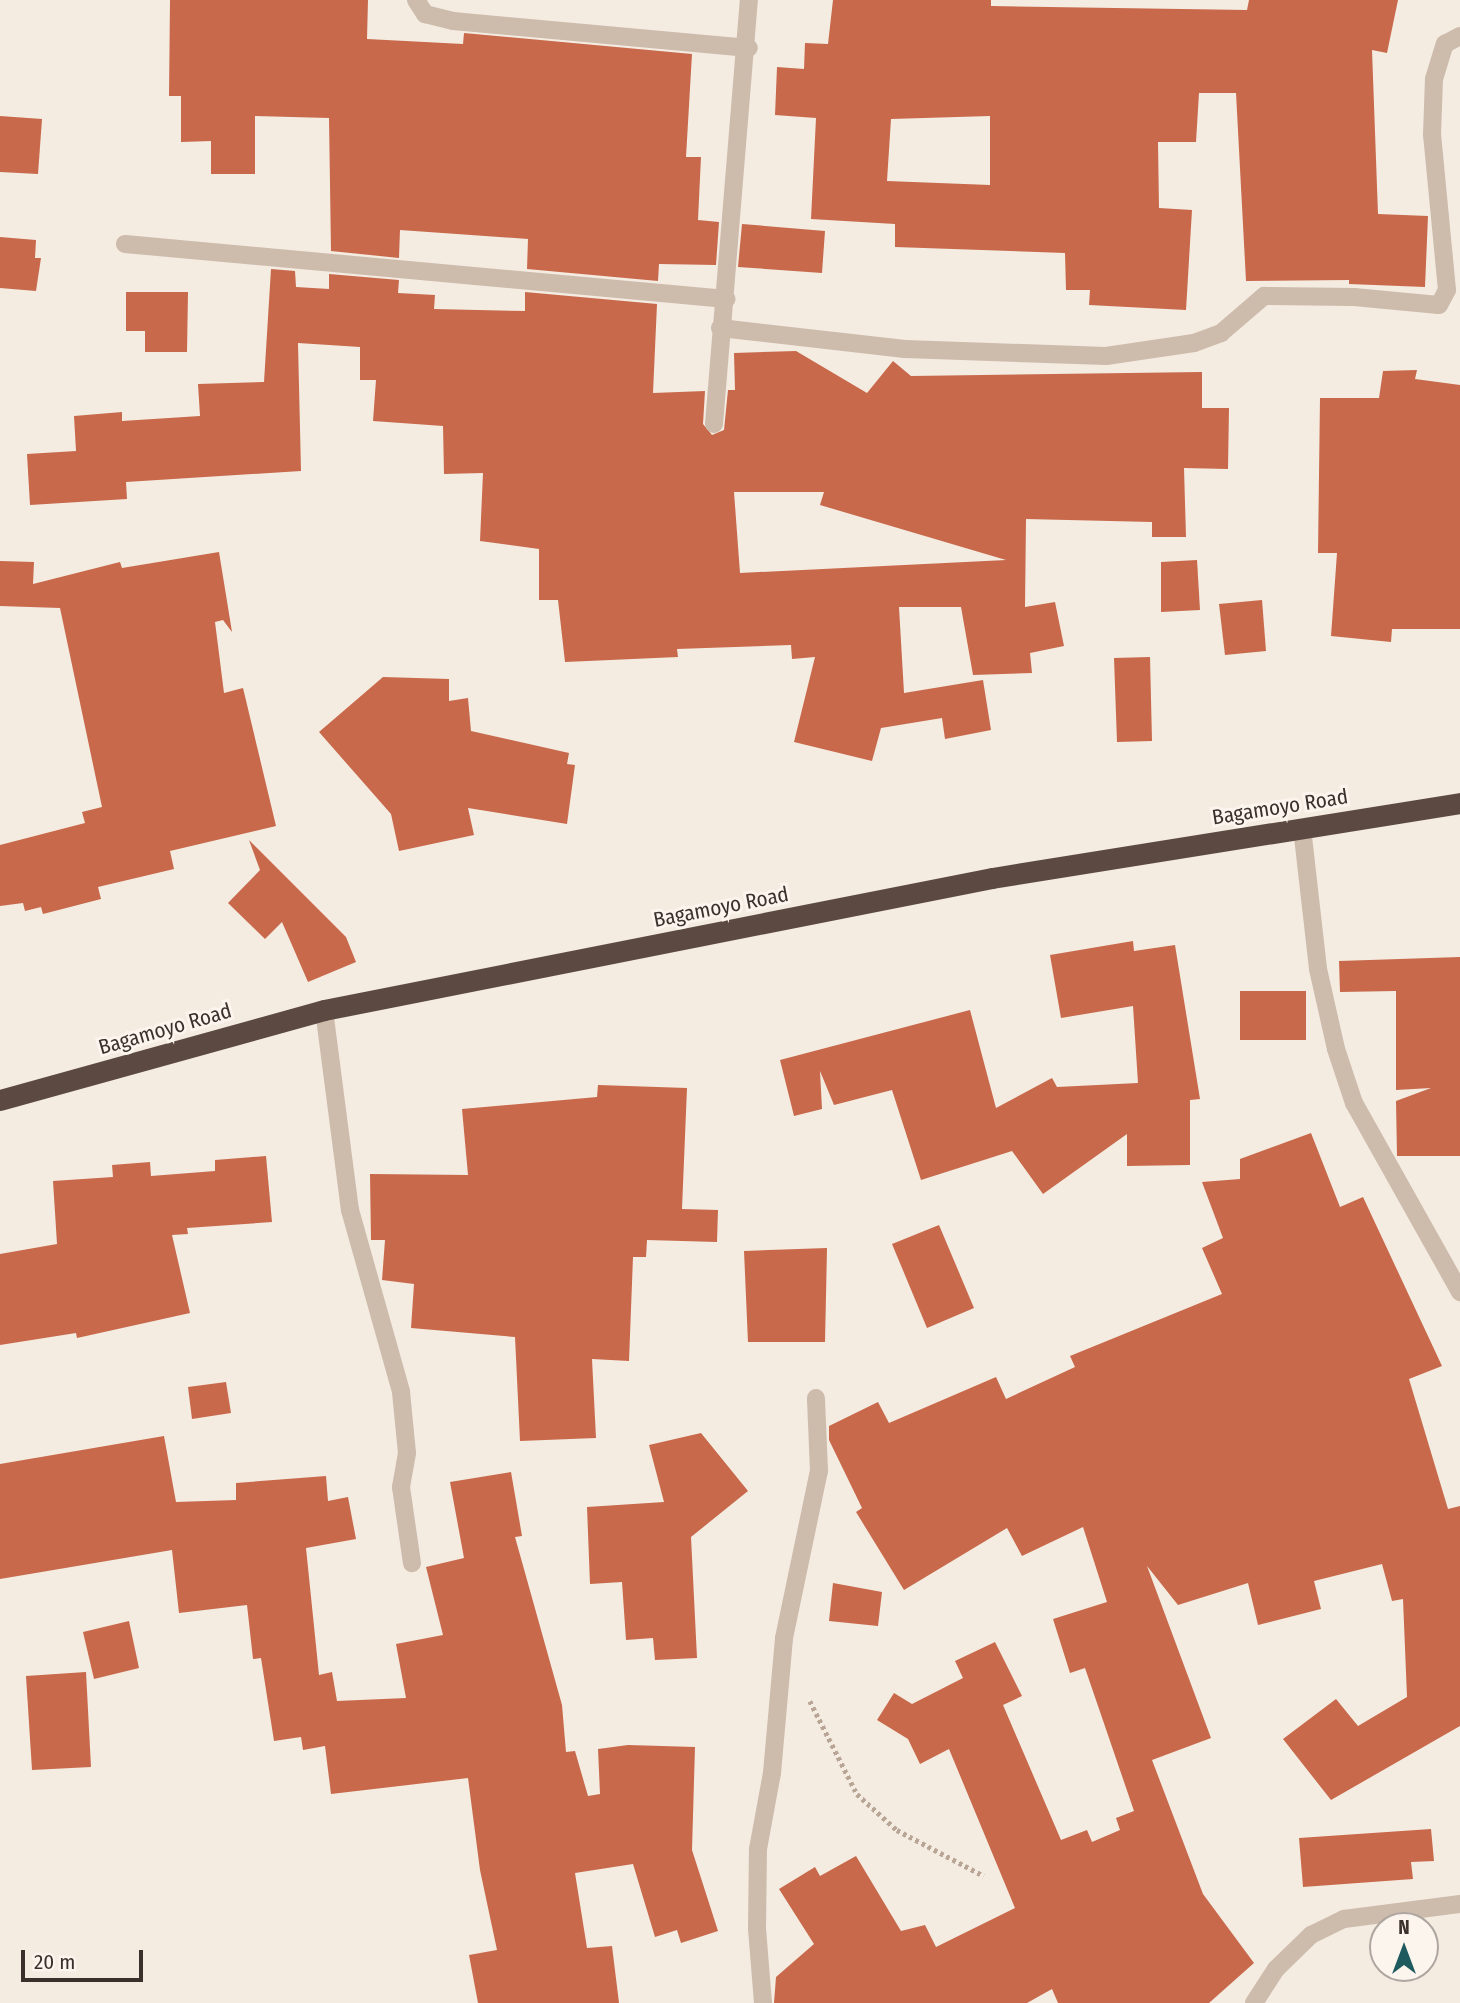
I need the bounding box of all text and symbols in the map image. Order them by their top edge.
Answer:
street label: Bagamoyo Road [1210,784,1350,830]
street label: Bagamoyo Road [651,882,791,932]
street label: Bagamoyo Road [96,998,234,1060]
north arrow [1369,1912,1439,1982]
text: N [1398,1916,1410,1939]
scale bar [24,1937,147,1981]
text: 20 m [34,1949,75,1975]

